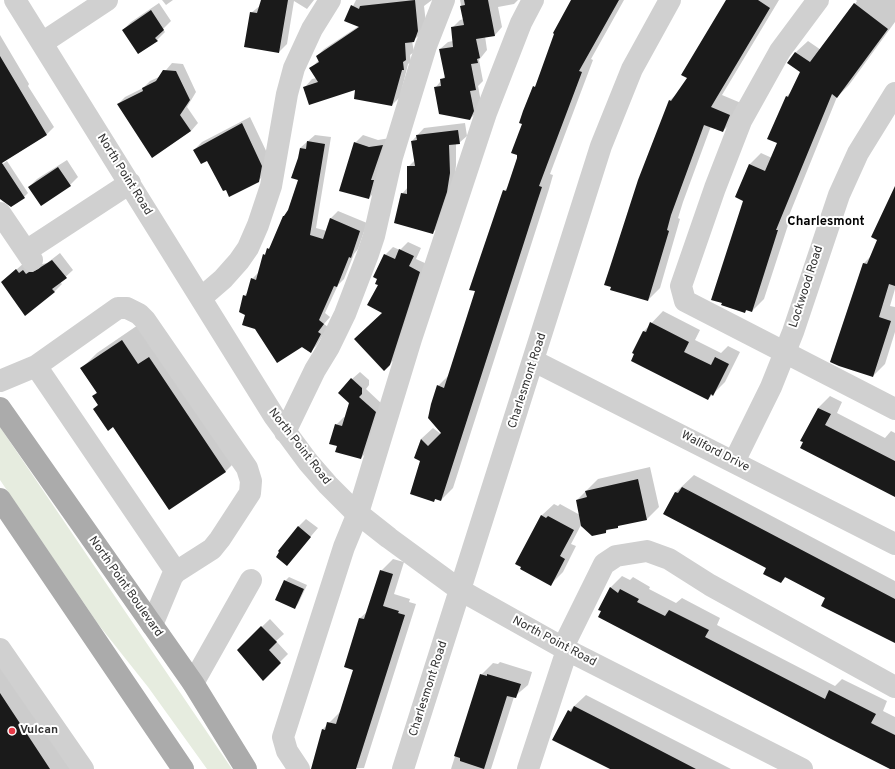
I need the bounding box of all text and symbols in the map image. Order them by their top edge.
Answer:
street label: North Point Road [93,132,155,218]
district label: Charlesmont [787,214,865,230]
street label: Lockwood Road [787,244,827,330]
street label: Charlesmont Road [506,331,550,431]
street label: North Point Road [265,406,333,488]
street label: Wallford Drive [678,429,752,475]
street label: North Point Boulevard [85,534,165,640]
street label: North Point Road [510,614,598,670]
street label: Charlesmont Road [407,639,451,739]
place label: Vulcan [20,724,58,738]
marker: Vulcan [7,726,17,736]

